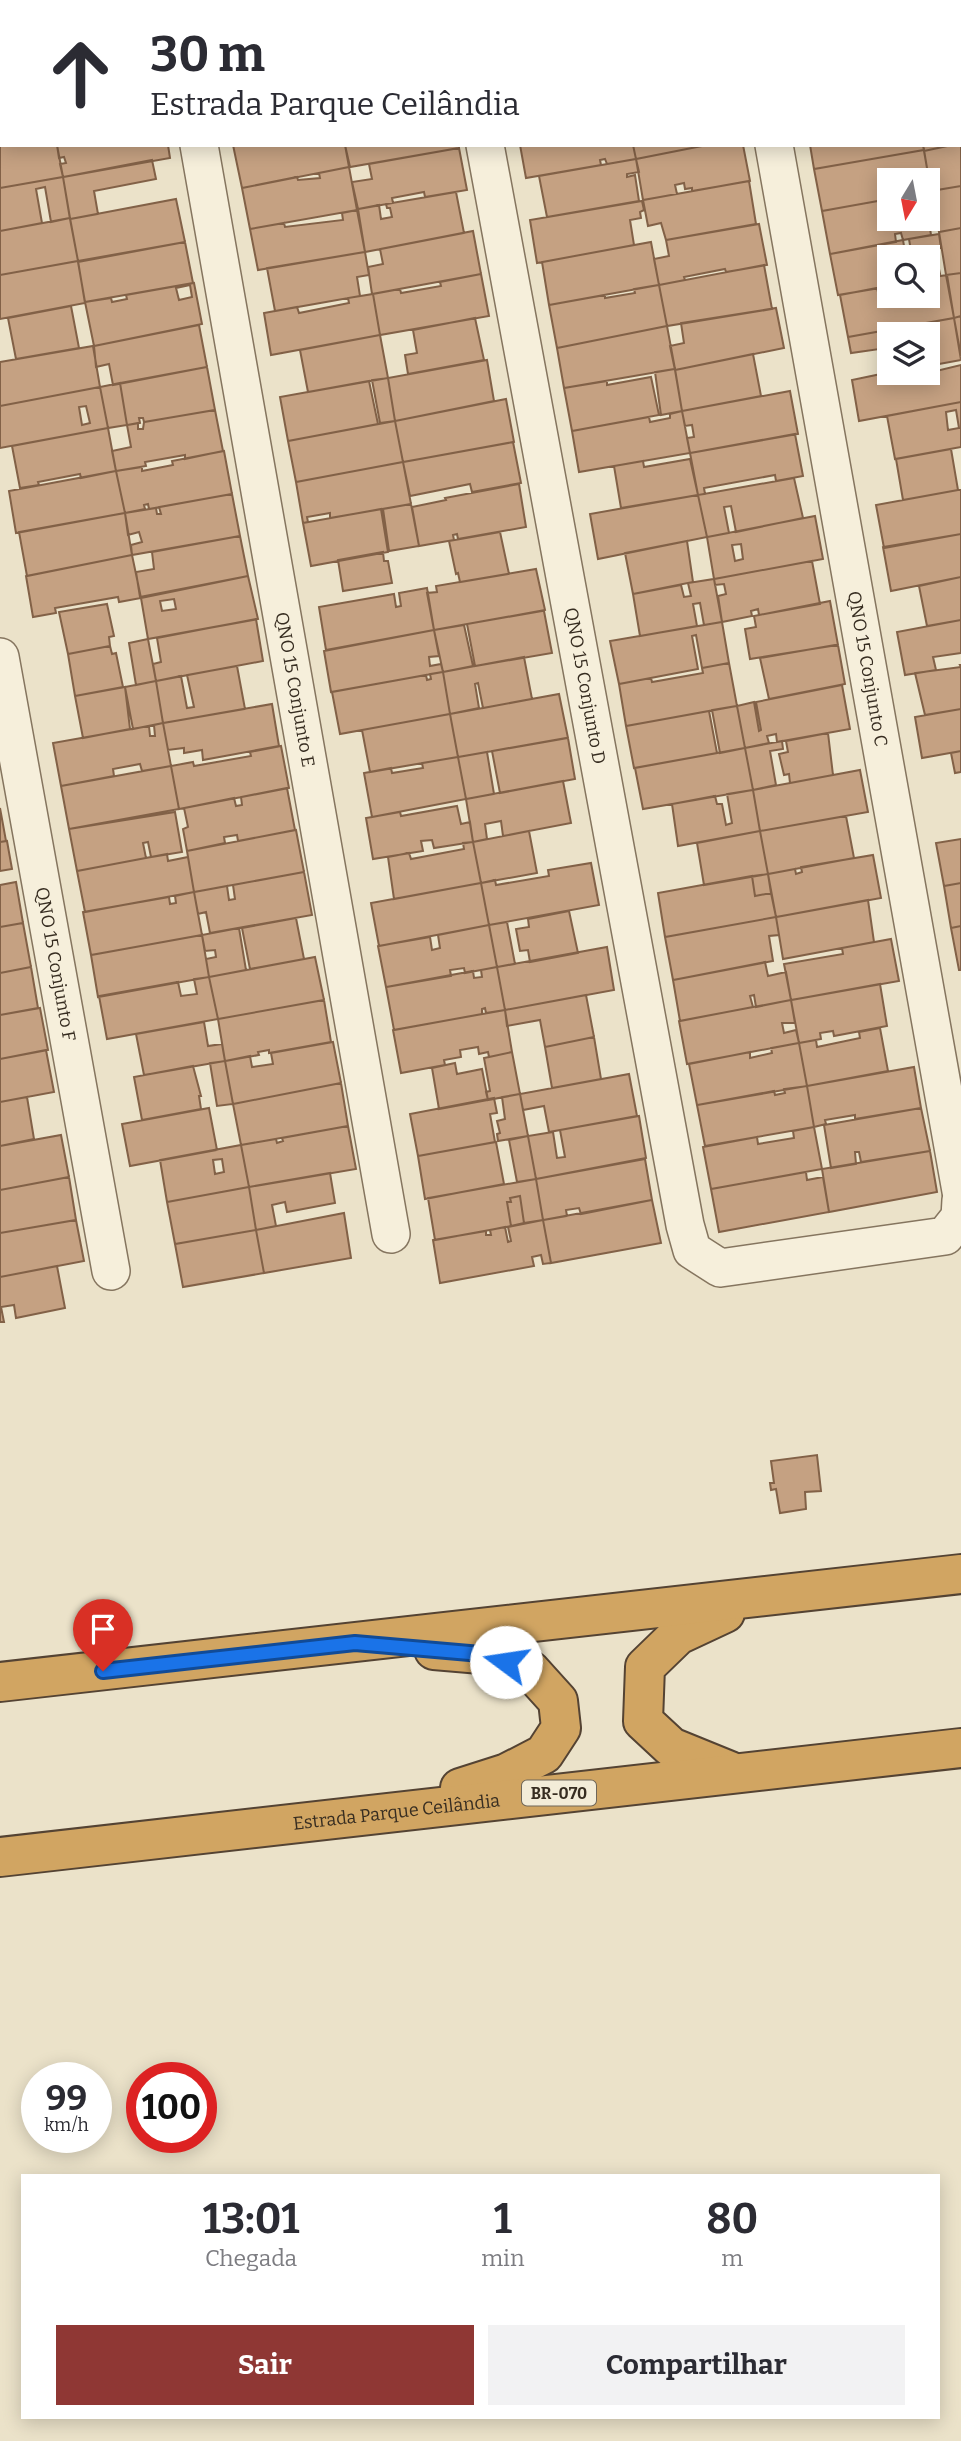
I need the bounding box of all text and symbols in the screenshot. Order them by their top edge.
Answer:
text: 30 m [150,25,265,84]
icon: ahead [35,28,126,119]
text: Estrada Parque Ceilândia [150,85,520,123]
north arrow [877,168,940,231]
map controls [877,168,940,385]
button: search [877,245,940,308]
button: layers [877,322,940,385]
street label: QNO 15 Conjunto C [843,589,892,748]
street label: QNO 15 Conjunto D [560,606,610,766]
street label: QNO 15 Conjunto E [271,610,319,769]
street label: QNO 15 Conjunto F [31,885,80,1043]
pin [73,1599,133,1671]
icon: arrive [84,1610,122,1648]
position arrow [469,1625,543,1699]
road number: BR-070 [522,1781,596,1806]
street label: Estrada Parque Ceilândia [292,1789,501,1835]
speed limit sign: 100 [126,2062,217,2153]
text: 99 [46,2077,87,2119]
text: km/h [44,2114,89,2136]
text: 13:01 [203,2194,299,2244]
text: 1 [494,2194,512,2244]
text: 80 [706,2194,758,2244]
text: Chegada [205,2244,297,2272]
text: min [481,2244,525,2272]
text: m [721,2244,743,2272]
button: Sair [56,2325,474,2405]
button: Compartilhar [488,2325,905,2405]

